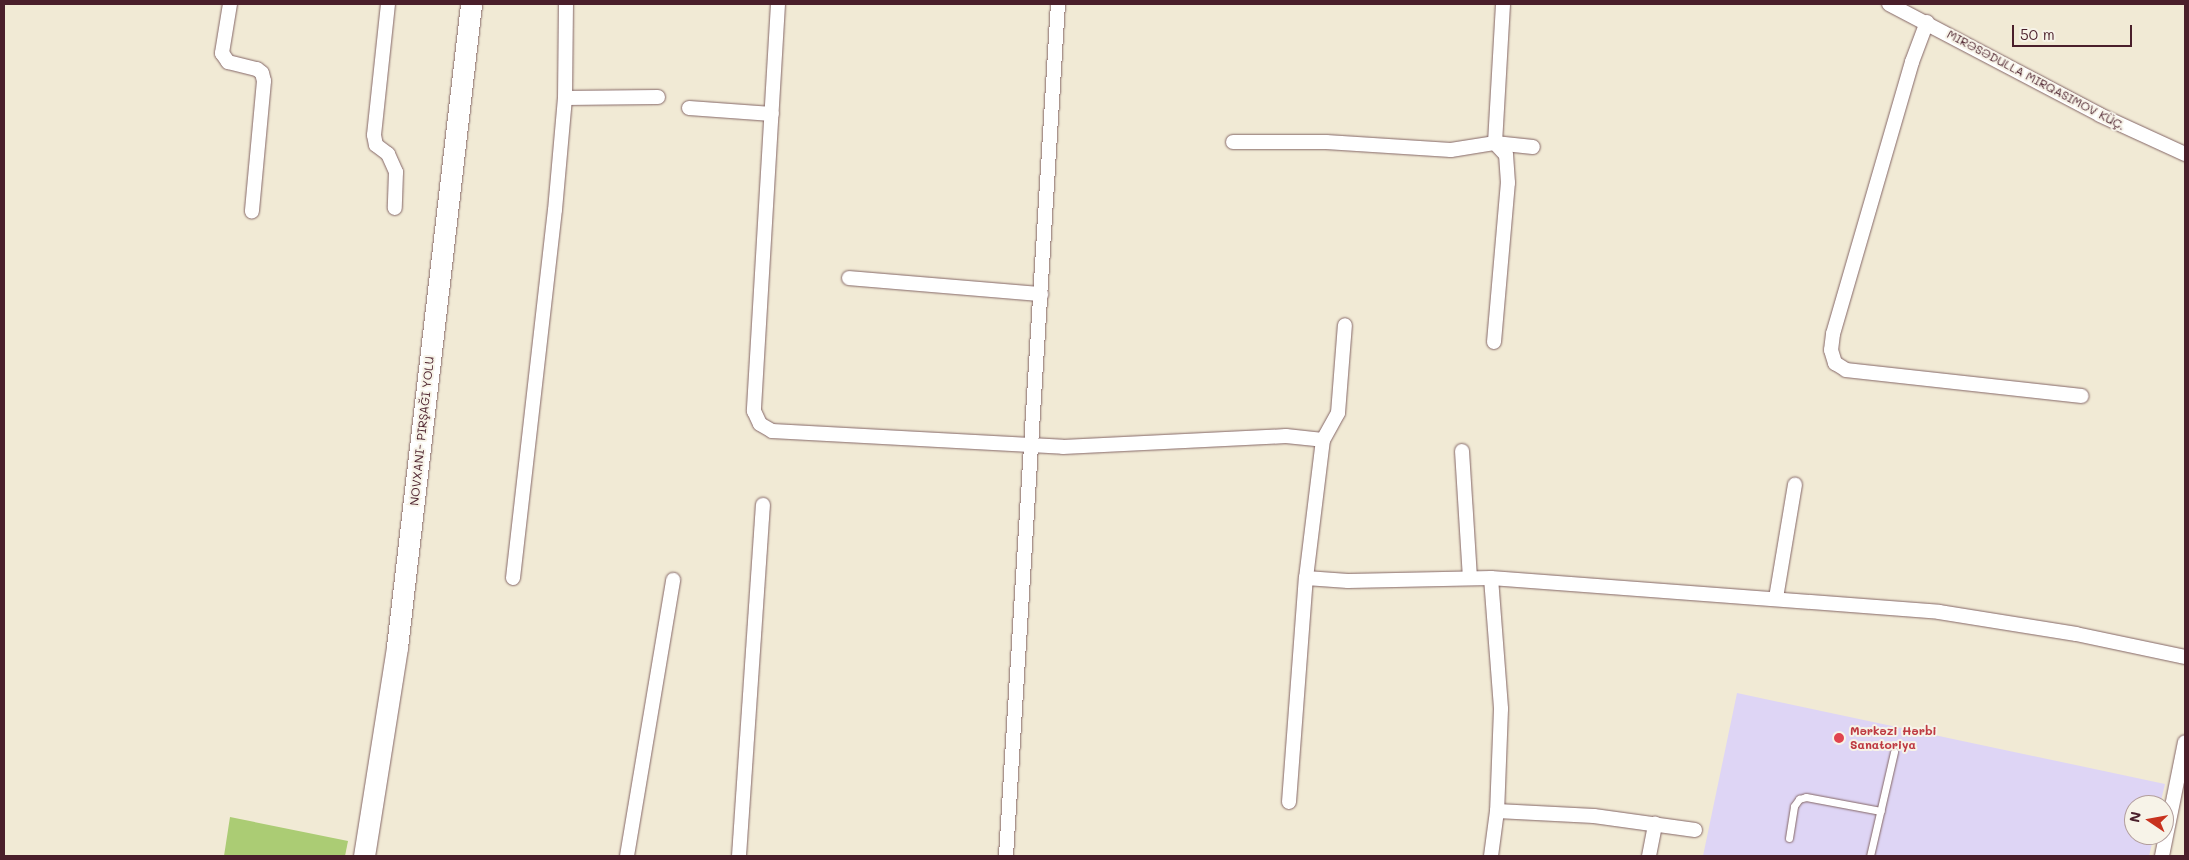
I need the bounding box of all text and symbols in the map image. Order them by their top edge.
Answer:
scale bar [2014,15,2134,47]
text: 50 m [2020,24,2055,44]
street label: MIRƏSƏDULLA MIRQASIMOV KÜÇ. [1945,27,2127,133]
street label: NOVXANI- PIRŞAĞI YOLU [407,356,437,506]
place label: Mərkəzi Hərbi Sanatoriya [1850,724,1937,752]
marker: Mərkəzi Hərbi Sanatoriya [1832,731,1846,745]
north arrow [2124,795,2174,845]
text: N [2124,810,2145,824]

